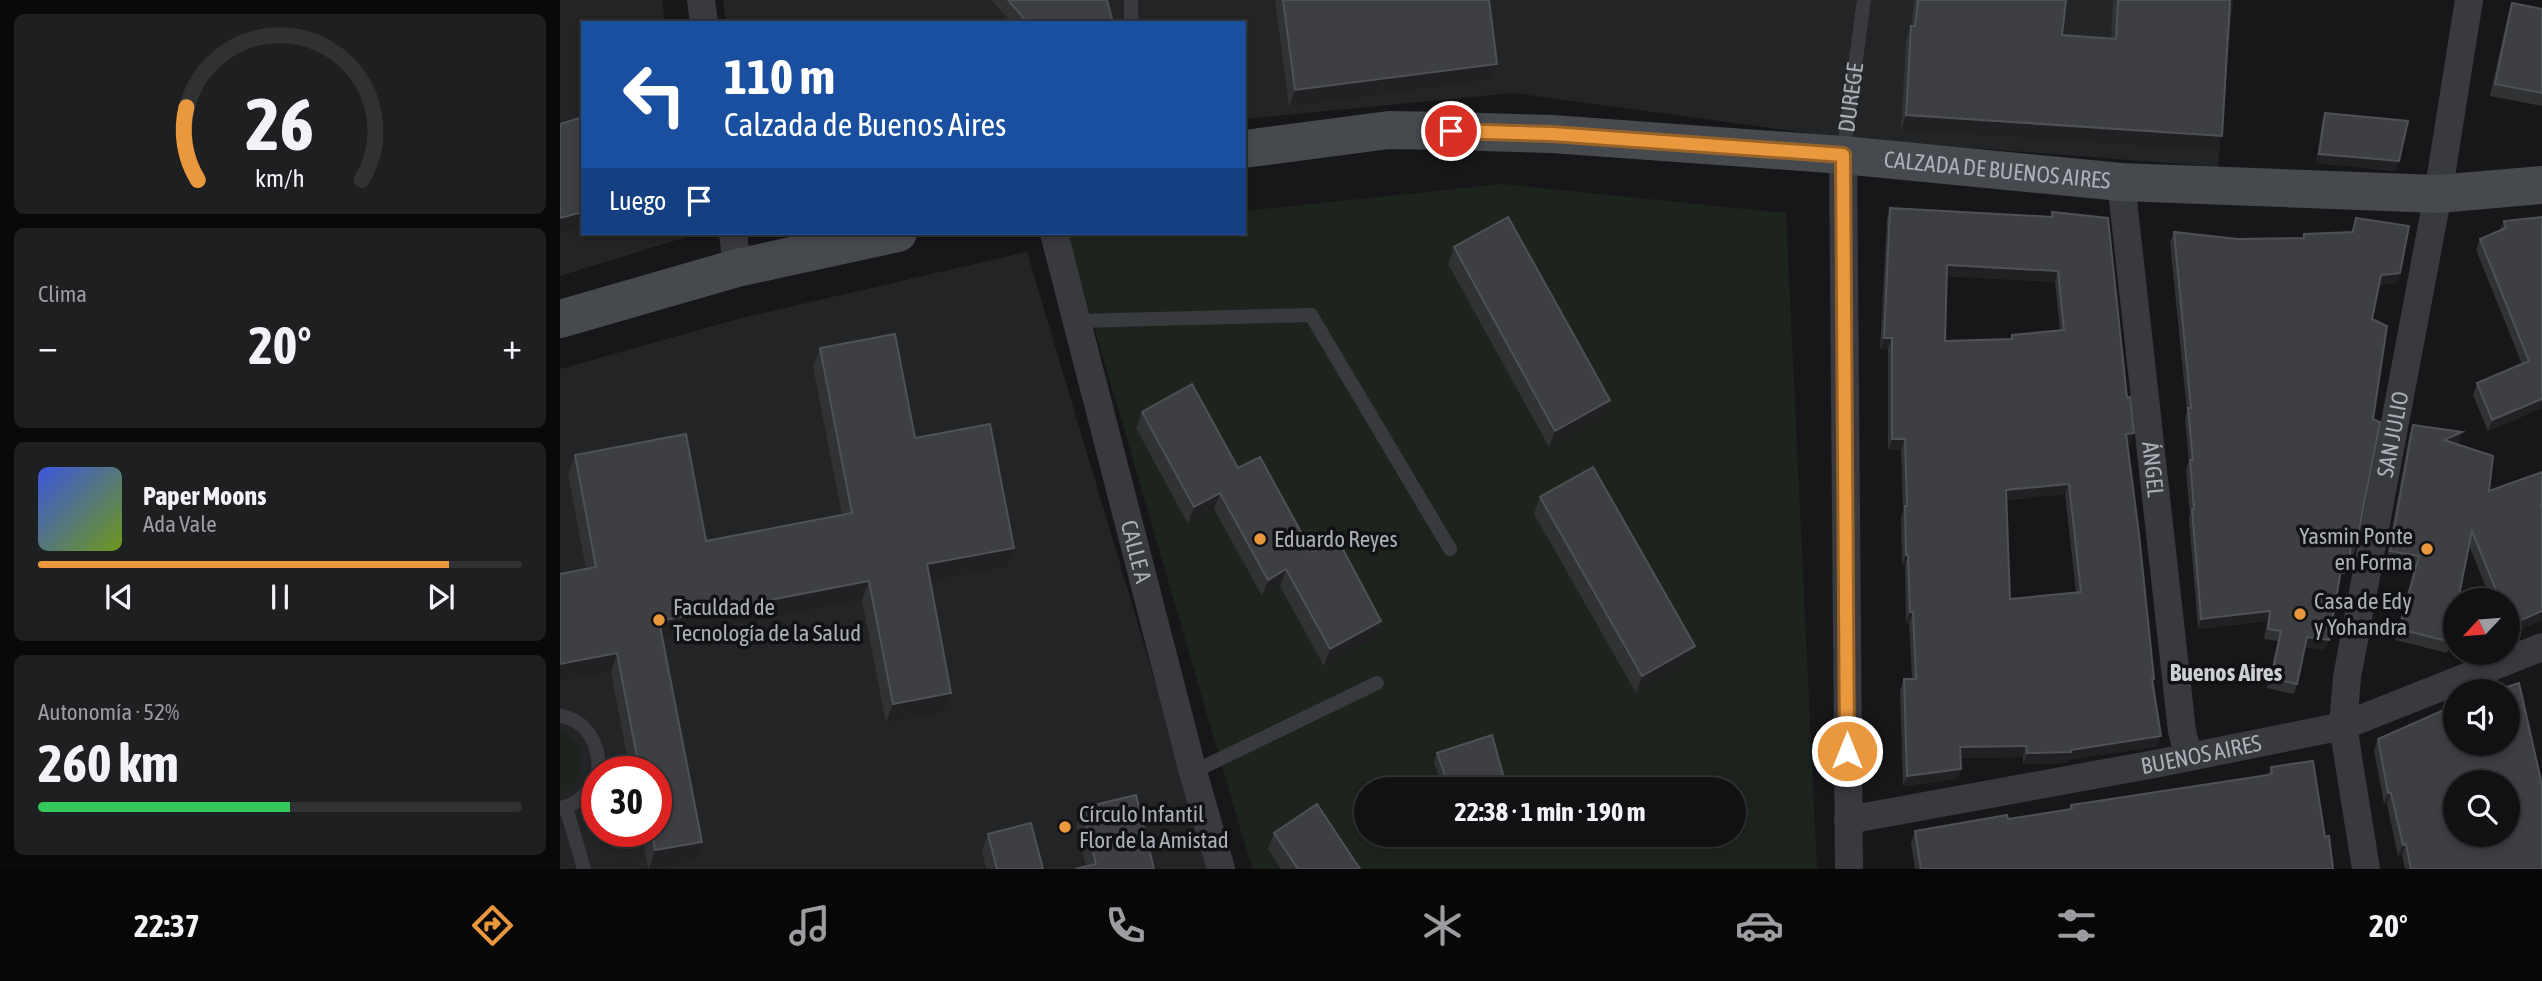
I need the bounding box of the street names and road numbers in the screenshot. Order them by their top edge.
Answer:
street label: DUREGE [1833,61,1868,134]
street label: CALZADA DE BUENOS AIRES [1883,146,2112,194]
street label: SAN JULIO [2372,389,2414,479]
street label: ÁNGEL [2137,440,2169,498]
street label: CALLE A [1116,517,1157,586]
street label: BUENOS AIRES [2139,730,2264,779]

